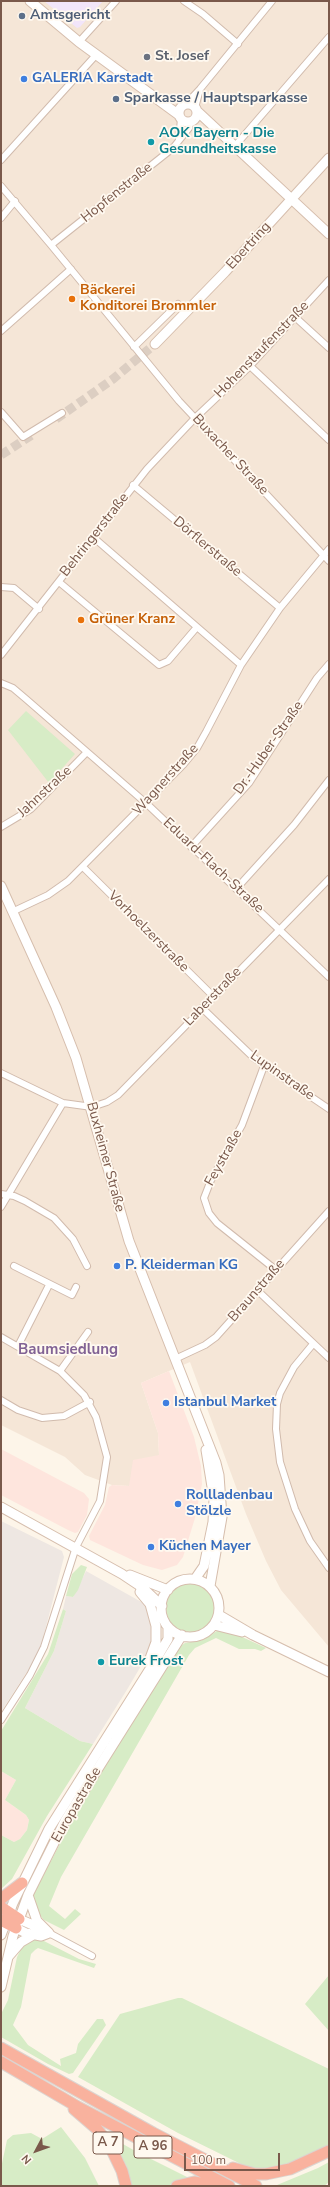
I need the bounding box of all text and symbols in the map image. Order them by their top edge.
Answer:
place label: Amtsgericht [30,8,110,24]
marker: Amtsgericht [17,11,27,21]
place label: St. Josef [155,49,209,65]
marker: St. Josef [142,52,152,62]
place label: GALERIA Karstadt [32,71,153,87]
marker: GALERIA Karstadt [19,74,29,84]
place label: Sparkasse / Hauptsparkasse [124,91,308,107]
marker: Sparkasse / Hauptsparkasse [111,94,121,104]
place label: AOK Bayern - Die Gesundheitskasse [159,126,276,158]
marker: AOK Bayern - Die Gesundheitskasse [146,137,156,147]
street label: Hopfenstraße [78,159,156,227]
street label: Ebertring [223,219,275,273]
place label: Bäckerei Konditorei Brommler [80,283,216,316]
marker: Bäckerei Konditorei Brommler [67,294,77,304]
street label: Hohenstaufenstraße [211,298,313,402]
street label: Buxacher Straße [188,411,272,499]
street label: Behringerstraße [57,490,133,580]
street label: Dörflerstraße [169,513,245,581]
place label: Grüner Kranz [89,612,175,628]
marker: Grüner Kranz [76,615,86,625]
street label: Dr.-Huber-Straße [231,698,307,798]
street label: Wagnerstraße [129,741,203,819]
street label: Jahnstraße [14,763,76,821]
street label: Eduard-Flach-Straße [159,815,267,917]
street label: Vorhoelzerstraße [104,888,192,976]
street label: Laberstraße [181,964,245,1030]
street label: Lupinstraße [247,1048,317,1104]
street label: Buxheimer Straße [82,1100,128,1214]
street label: Feystraße [202,1127,246,1189]
street label: Braunstraße [225,1256,289,1326]
place label: P. Kleiderman KG [125,1258,238,1274]
marker: P. Kleiderman KG [112,1261,122,1271]
district label: Baumsiedlung [18,1341,118,1359]
place label: Istanbul Market [174,1395,276,1411]
marker: Istanbul Market [161,1398,171,1408]
place label: Rollladenbau Stölzle [186,1488,273,1520]
marker: Rollladenbau Stölzle [173,1499,183,1509]
place label: Küchen Mayer [159,1539,251,1555]
marker: Küchen Mayer [146,1542,156,1552]
place label: Eurek Frost [109,1654,183,1670]
marker: Eurek Frost [96,1657,106,1667]
street label: Europastraße [49,1764,105,1846]
north arrow [16,2131,56,2171]
road number: A 7 [93,2132,123,2154]
road number: A 96 [134,2136,172,2158]
scale bar [186,2145,282,2171]
text: N [18,2151,35,2167]
text: 100 m [191,2152,226,2168]

